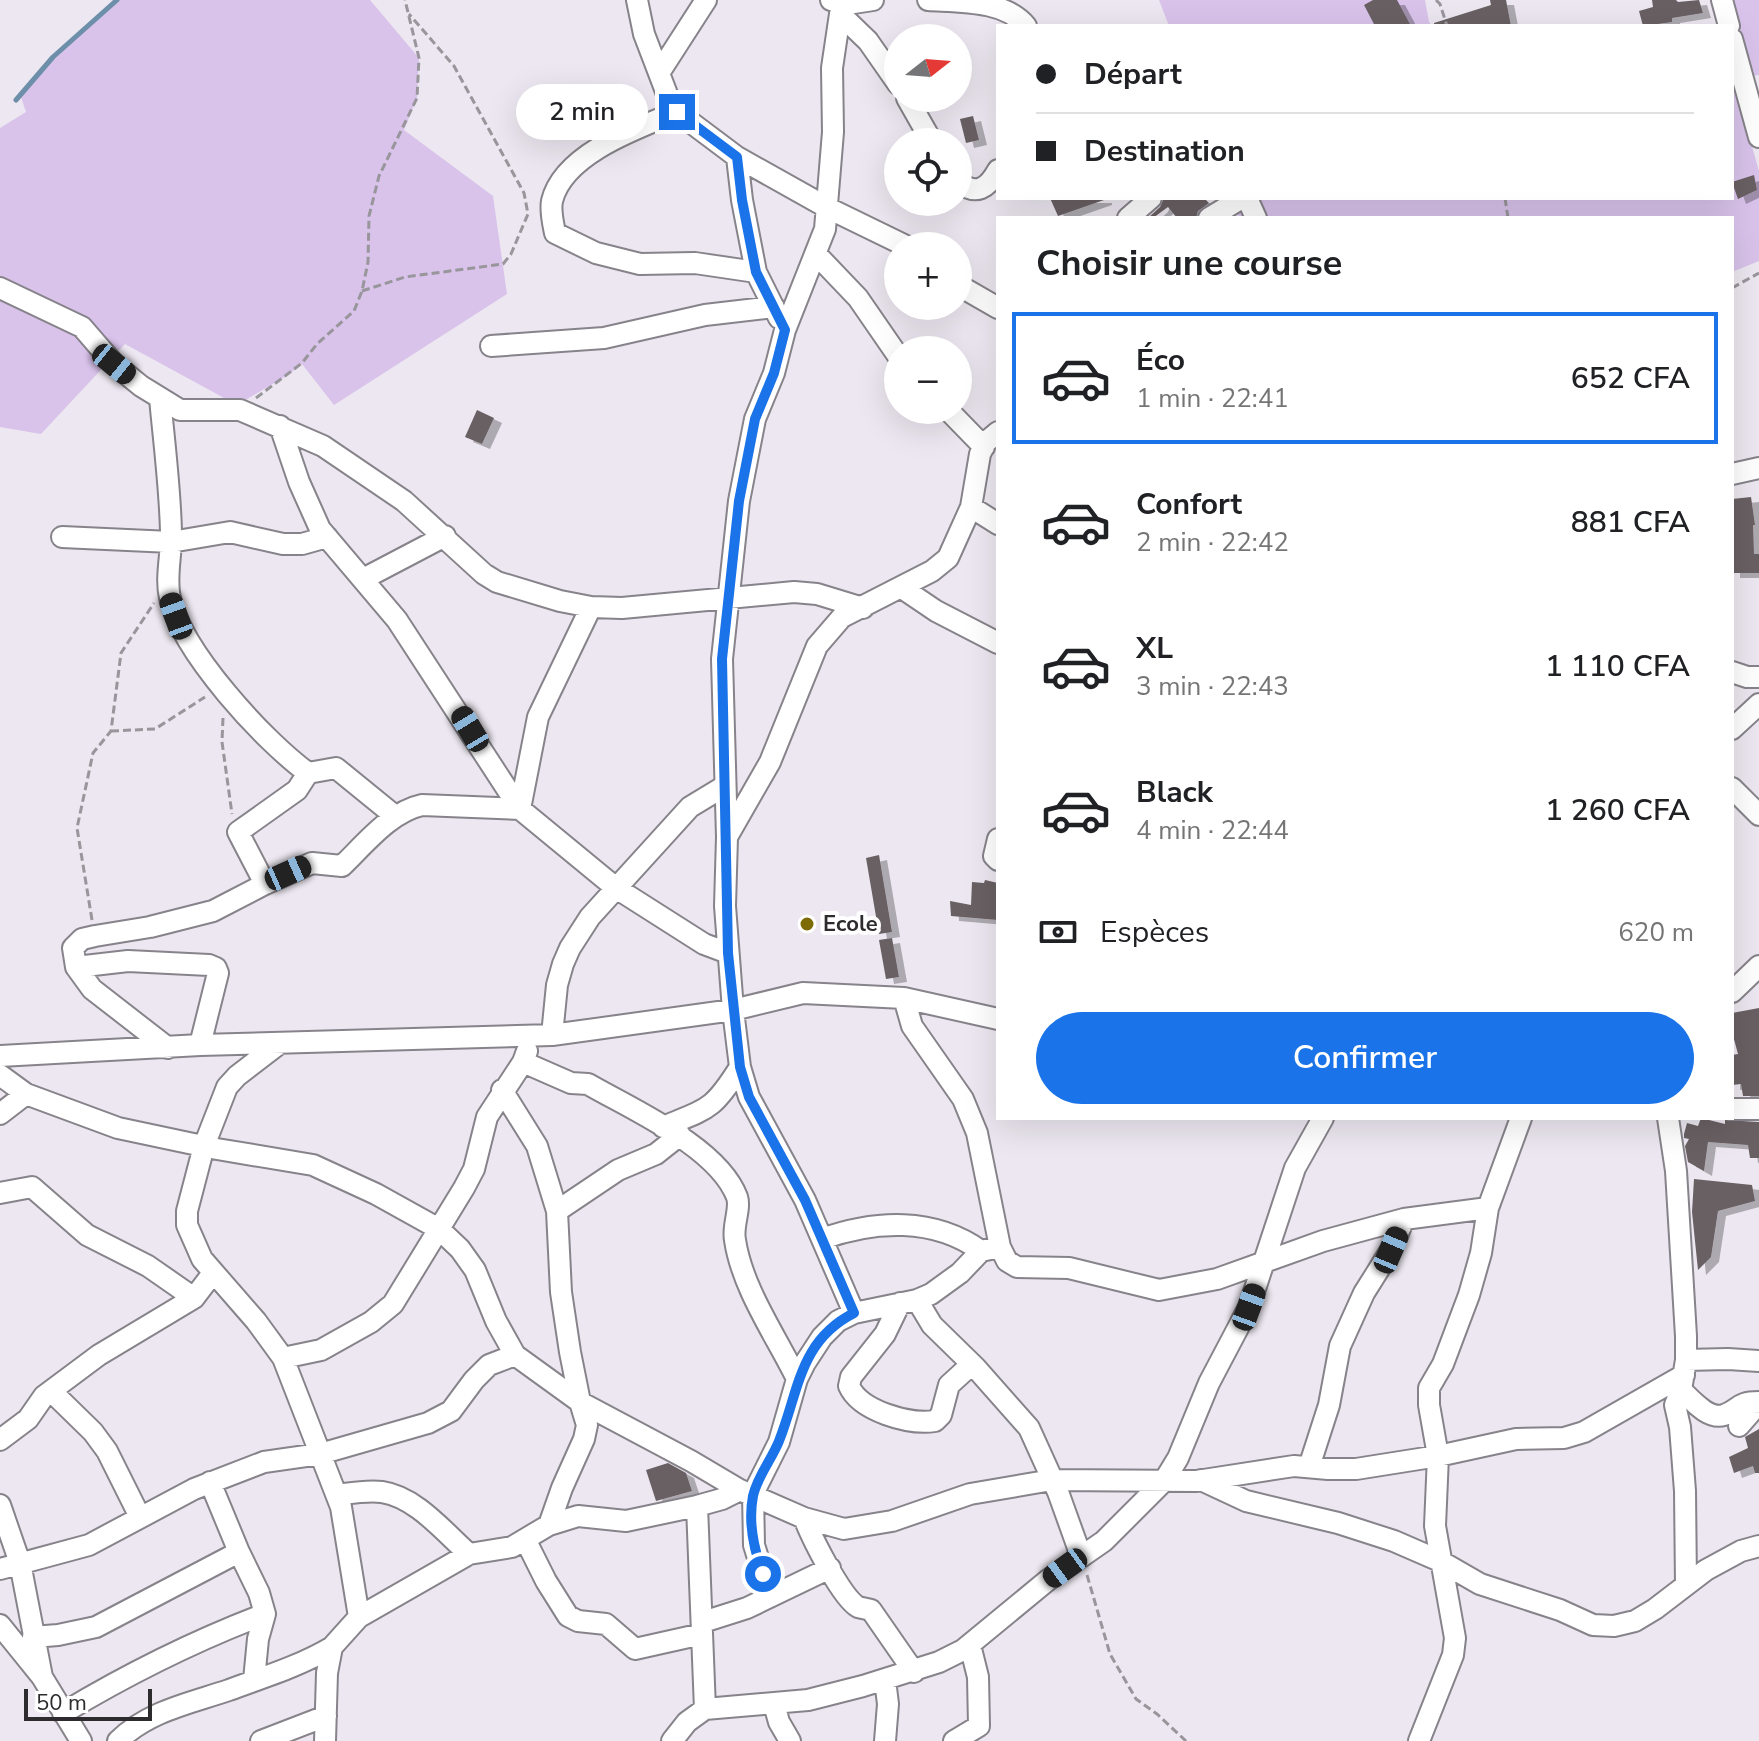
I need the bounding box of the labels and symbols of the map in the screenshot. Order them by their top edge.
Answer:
north arrow [884,24,972,112]
callout: 2 min [517,84,649,140]
route end [659,94,695,130]
car [88,340,140,388]
car [157,589,195,643]
car [447,702,493,756]
car [261,852,315,894]
place label: Ecole [823,909,878,939]
marker: Ecole [798,915,816,933]
car [1371,1223,1411,1277]
car [1230,1280,1268,1334]
car [1039,1544,1091,1592]
route start [745,1556,781,1592]
scale bar [24,1685,152,1721]

